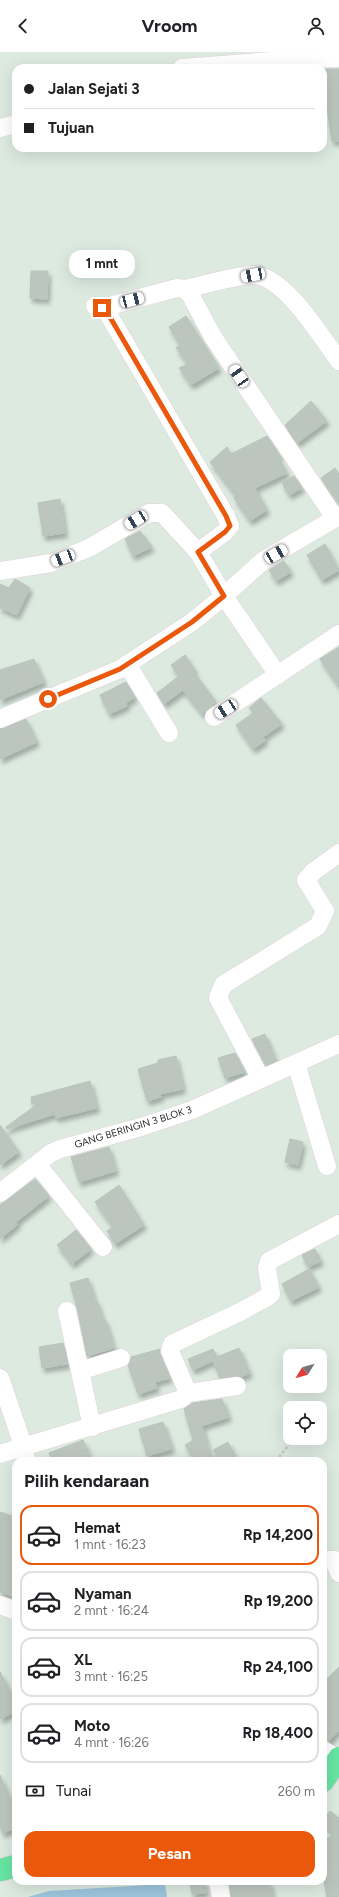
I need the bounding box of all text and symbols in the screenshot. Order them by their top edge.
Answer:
icon: back [12,15,34,37]
text: Vroom [141,15,198,37]
icon: person [305,15,327,37]
text: Jalan Sejati 3 [48,80,140,98]
text: Tujuan [48,119,94,137]
callout: 1 mnt [69,250,135,278]
text: 1 mnt [86,256,118,271]
car [240,267,266,283]
car [119,291,145,309]
route end [93,299,111,317]
car [227,363,251,389]
car [123,509,149,531]
car [263,543,289,565]
car [50,548,76,568]
route start [39,690,57,708]
car [213,697,239,721]
street label: GANG BERINGIN 3 BLOK 3 [73,1103,193,1151]
north arrow [283,1349,327,1393]
map controls [283,1349,327,1445]
button: locate [283,1401,327,1445]
text: Pilih kendaraan [24,1470,149,1492]
icon: car [26,1517,62,1553]
text: Hemat [74,1519,121,1537]
text: Rp 14,200 [243,1526,313,1544]
text: 1 mnt · 16:23 [74,1537,146,1552]
icon: car [26,1583,62,1619]
text: Nyaman [74,1585,132,1603]
text: Rp 19,200 [244,1592,313,1610]
text: 2 mnt · 16:24 [74,1603,149,1618]
icon: car [26,1649,62,1685]
text: XL [74,1651,92,1669]
text: Rp 24,100 [243,1658,313,1676]
text: 3 mnt · 16:25 [74,1669,148,1684]
icon: car [26,1715,62,1751]
text: Moto [74,1717,110,1735]
text: Rp 18,400 [242,1724,313,1742]
text: 4 mnt · 16:26 [74,1735,149,1750]
icon: cash [24,1780,46,1802]
text: Tunai [56,1782,91,1800]
text: 260 m [278,1784,315,1799]
button: Pesan [24,1831,315,1877]

